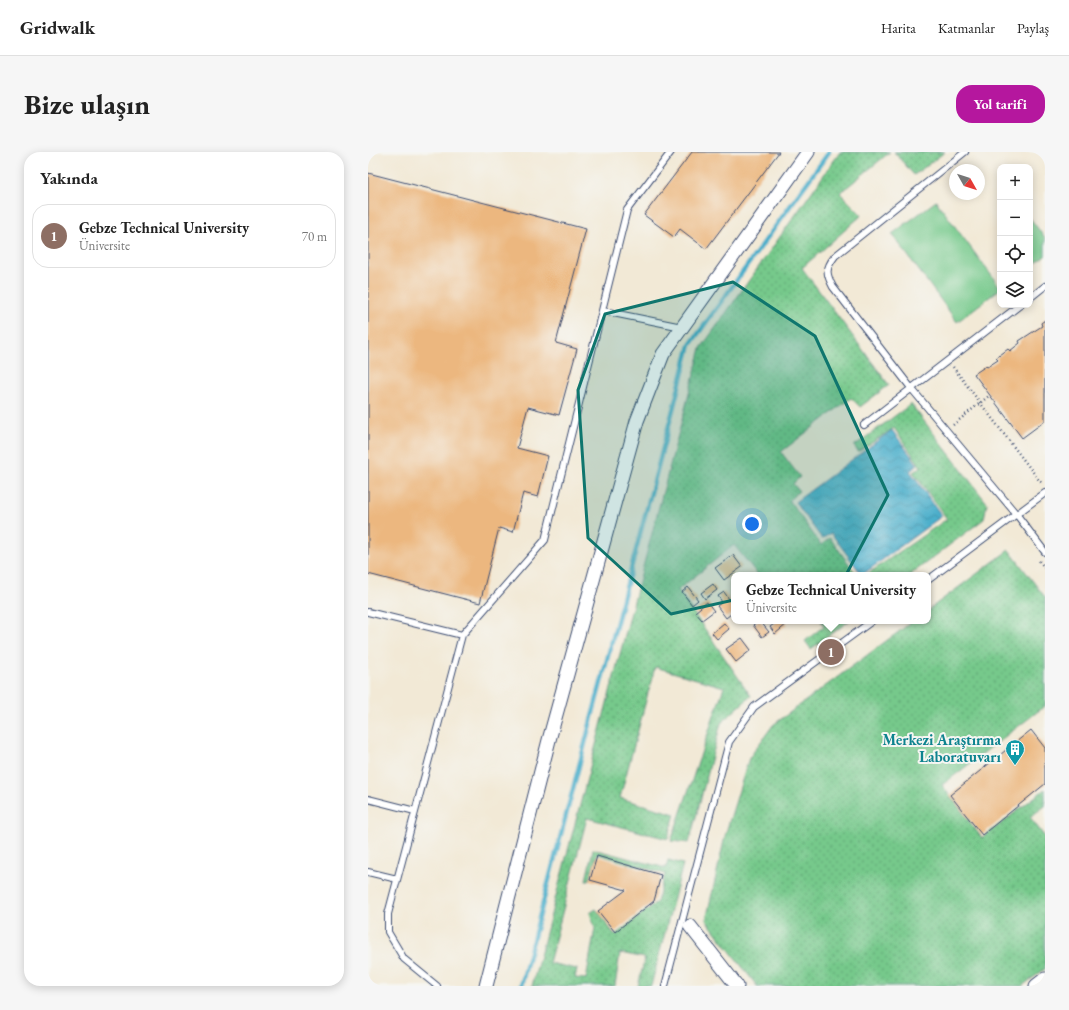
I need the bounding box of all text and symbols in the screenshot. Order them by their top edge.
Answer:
text: Gridwalk [20,15,95,40]
text: Harita [881,19,916,37]
text: Katmanlar [938,19,995,37]
text: Paylaş [1017,19,1049,37]
button: Yol tarifi [956,85,1045,123]
text: Bize ulaşın [24,86,150,122]
north arrow [949,164,985,200]
map controls [997,164,1033,308]
button: + [997,164,1033,200]
text: Yakında [40,167,98,189]
button: − [997,200,1033,236]
text: Gebze Technical University [79,218,249,237]
text: 1 [51,228,57,245]
text: 70 m [302,228,327,245]
button: locate [997,236,1033,272]
text: Üniversite [79,237,130,254]
button: layers [997,272,1033,308]
your location [742,514,762,534]
popup [731,572,931,624]
text: Gebze Technical University [746,580,916,599]
text: Üniversite [746,599,797,616]
pin: 1 [818,637,844,667]
place label: Merkezi Araştırma Laboratuvarı [882,730,1002,766]
building icon: Merkezi Araştırma Laboratuvarı [1004,738,1026,766]

